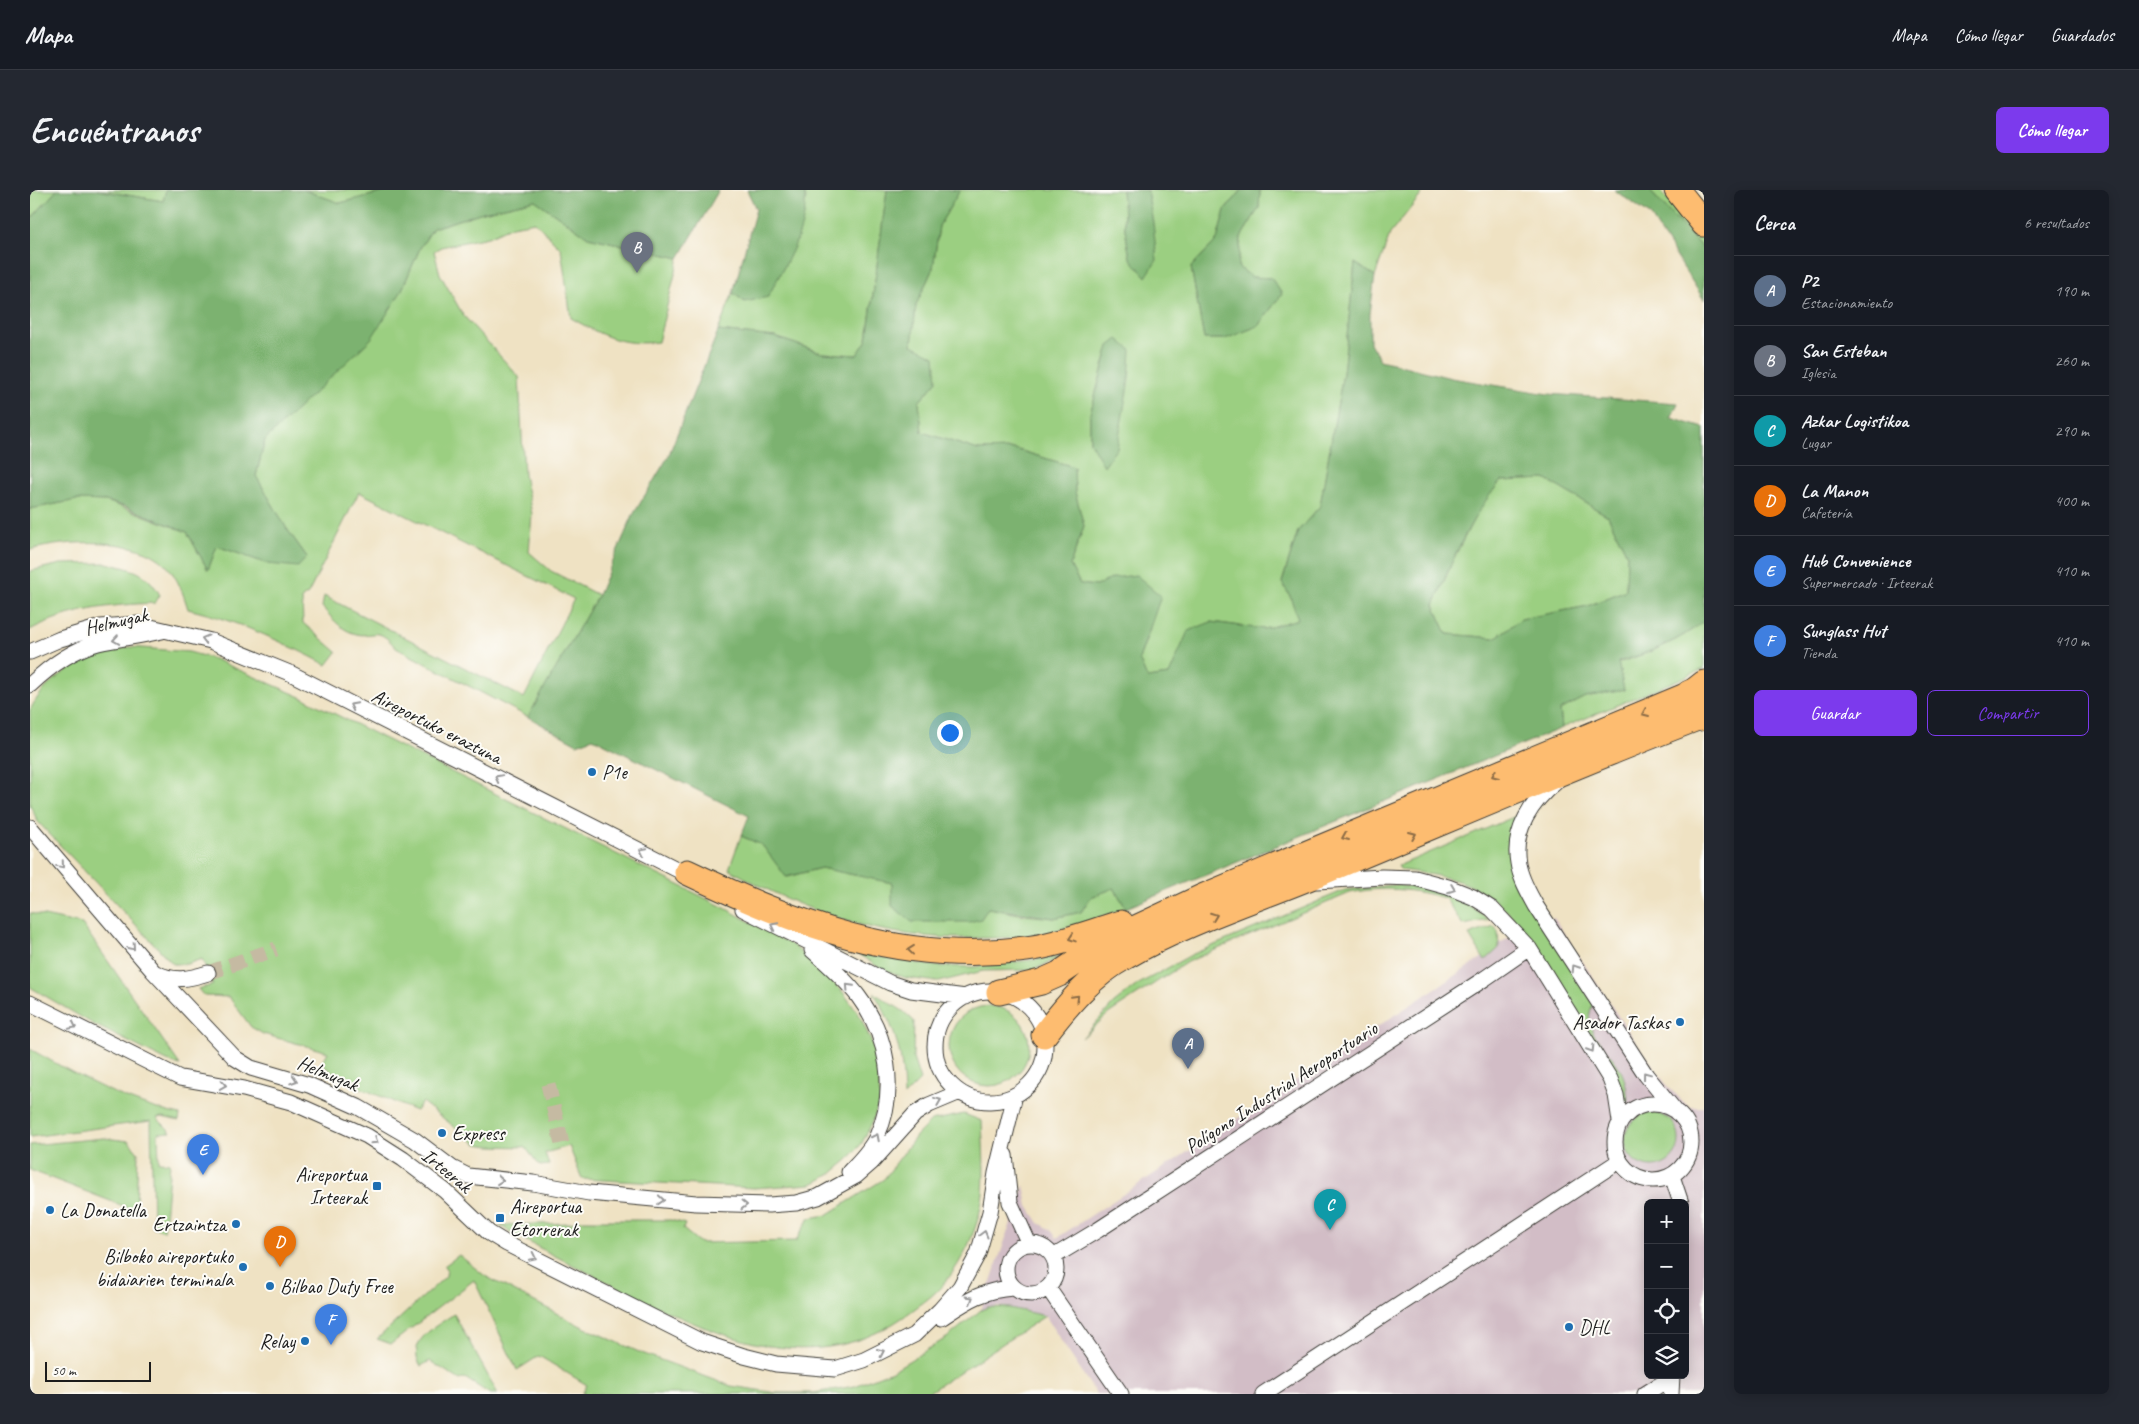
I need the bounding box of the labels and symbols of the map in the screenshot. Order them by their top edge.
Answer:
pin: B [621,232,653,273]
street label: Helmugak [82,602,152,641]
one-way arrow [111,635,120,645]
one-way arrow [201,635,209,645]
street label: Aireportuko eraztuna [368,683,508,771]
one-way arrow [349,702,358,712]
one-way arrow [1641,706,1650,717]
your location [937,720,963,746]
place label: P1e [602,760,628,785]
marker: P1e [586,766,598,778]
one-way arrow [1491,769,1500,779]
one-way arrow [494,774,503,784]
one-way arrow [1408,830,1417,841]
one-way arrow [1341,831,1350,842]
one-way arrow [639,847,648,857]
one-way arrow [56,859,65,868]
one-way arrow [1448,883,1456,893]
one-way arrow [1209,912,1218,922]
one-way arrow [771,922,780,932]
one-way arrow [1068,933,1076,943]
one-way arrow [126,942,135,951]
one-way arrow [907,944,915,955]
one-way arrow [1572,964,1582,973]
one-way arrow [846,983,855,992]
one-way arrow [1070,994,1079,1003]
place label: Asador Taskas [1573,1010,1672,1035]
street label: Polígono Industrial Aeroportuario [1181,1016,1381,1158]
marker: Asador Taskas [1674,1016,1686,1028]
one-way arrow [68,1020,77,1030]
pin: A [1172,1028,1204,1069]
one-way arrow [1585,1043,1595,1052]
street label: Helmugak [294,1050,364,1098]
one-way arrow [1644,1072,1652,1081]
one-way arrow [290,1074,298,1084]
one-way arrow [219,1080,228,1090]
one-way arrow [933,1097,942,1108]
place label: Express [452,1121,507,1146]
marker: Express [436,1127,448,1139]
one-way arrow [870,1133,880,1142]
pin: E [187,1134,219,1175]
one-way arrow [369,1135,378,1144]
street label: Irteerak [417,1143,478,1199]
place label: Aireportua Irteerak [296,1162,369,1210]
one-way arrow [497,1175,505,1186]
marker: Aireportua Irteerak [371,1180,383,1192]
pin: C [1314,1189,1346,1230]
place label: Aireportua Etorrerak [510,1194,583,1242]
one-way arrow [658,1194,666,1205]
place label: La Donatella [60,1198,148,1223]
one-way arrow [740,1199,748,1210]
marker: La Donatella [44,1204,56,1216]
place label: Ertzaintza [153,1212,228,1237]
marker: Aireportua Etorrerak [494,1212,506,1224]
marker: Ertzaintza [230,1218,242,1230]
pin: D [264,1226,296,1267]
one-way arrow [978,1230,989,1239]
place label: Bilboko aireportuko bidaiarien terminala [96,1244,234,1292]
one-way arrow [528,1251,537,1261]
marker: Bilboko aireportuko bidaiarien terminala [237,1261,249,1273]
place label: Bilbao Duty Free [280,1274,394,1299]
marker: Bilbao Duty Free [264,1280,276,1292]
one-way arrow [964,1295,973,1305]
pin: F [315,1304,347,1345]
place label: DHL [1579,1315,1611,1340]
marker: DHL [1563,1321,1575,1333]
place label: Relay [260,1329,296,1354]
marker: Relay [299,1335,311,1347]
one-way arrow [876,1348,885,1359]
scale bar [45,1359,151,1382]

